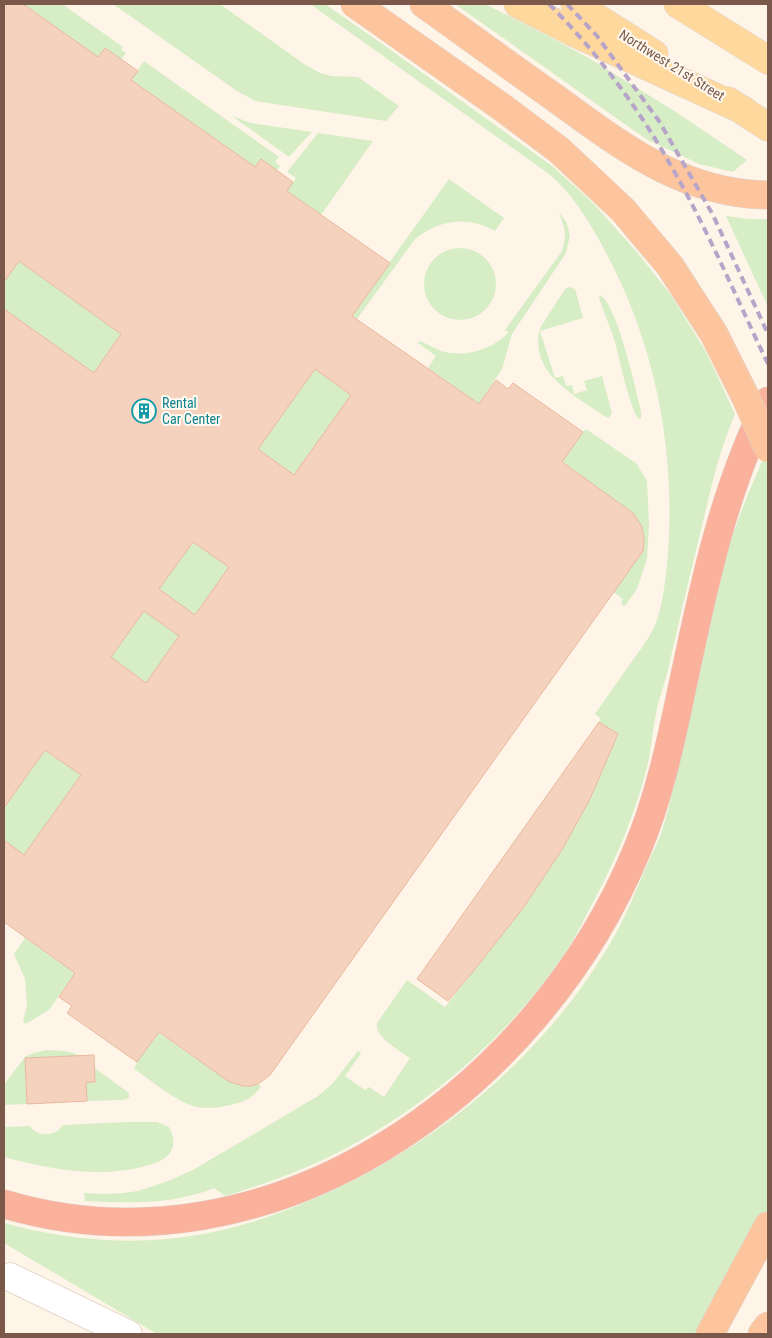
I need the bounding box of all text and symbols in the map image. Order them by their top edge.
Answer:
street label: Northwest 21st Street [616,26,728,104]
place label: Rental Car Center [162,395,220,427]
building icon: Rental Car Center [131,398,157,424]

